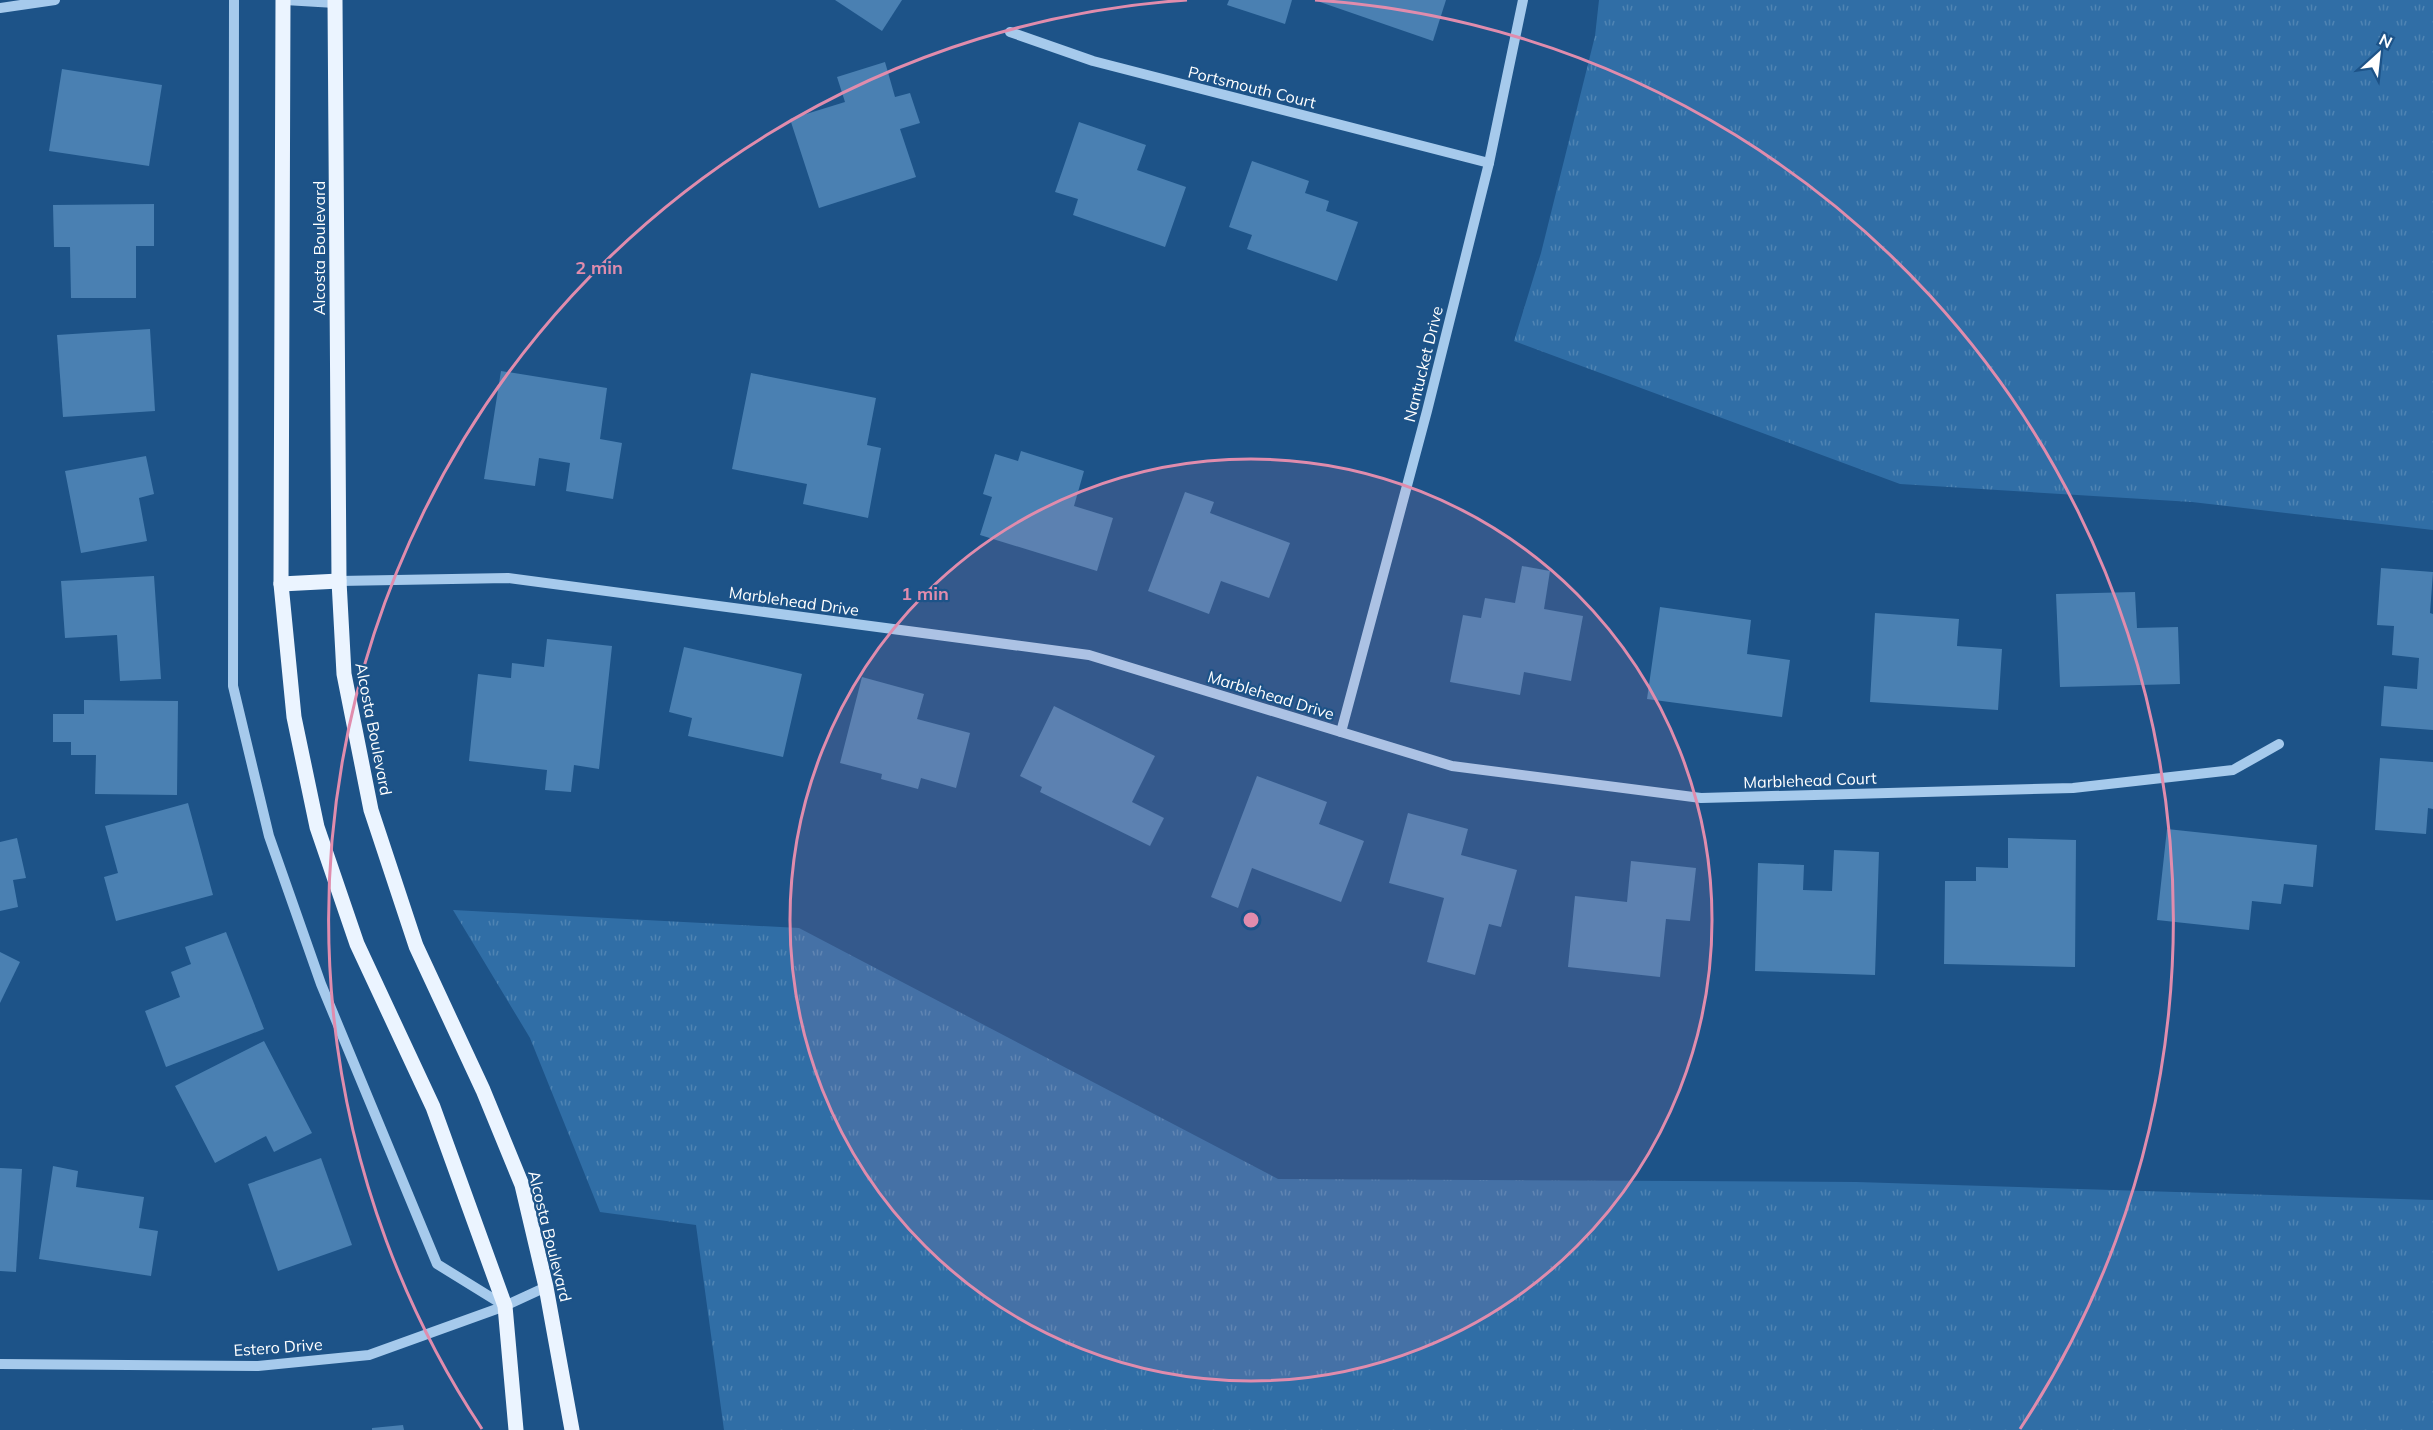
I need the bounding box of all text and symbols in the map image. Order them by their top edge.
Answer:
north arrow [2349,24,2409,84]
text: N [2376,29,2396,52]
street label: Portsmouth Court [1186,61,1318,113]
street label: Alcosta Boulevard [309,181,329,315]
text: 2 min [575,256,623,279]
street label: Nantucket Drive [1399,304,1447,424]
street label: Marblehead Drive [728,582,860,620]
text: 1 min [901,582,949,605]
street label: Alcosta Boulevard [351,661,397,797]
street label: Marblehead Drive [1205,666,1337,724]
street label: Marblehead Court [1743,768,1877,792]
centre of rings [1241,910,1261,930]
street label: Alcosta Boulevard [524,1168,576,1304]
street label: Estero Drive [233,1334,323,1360]

